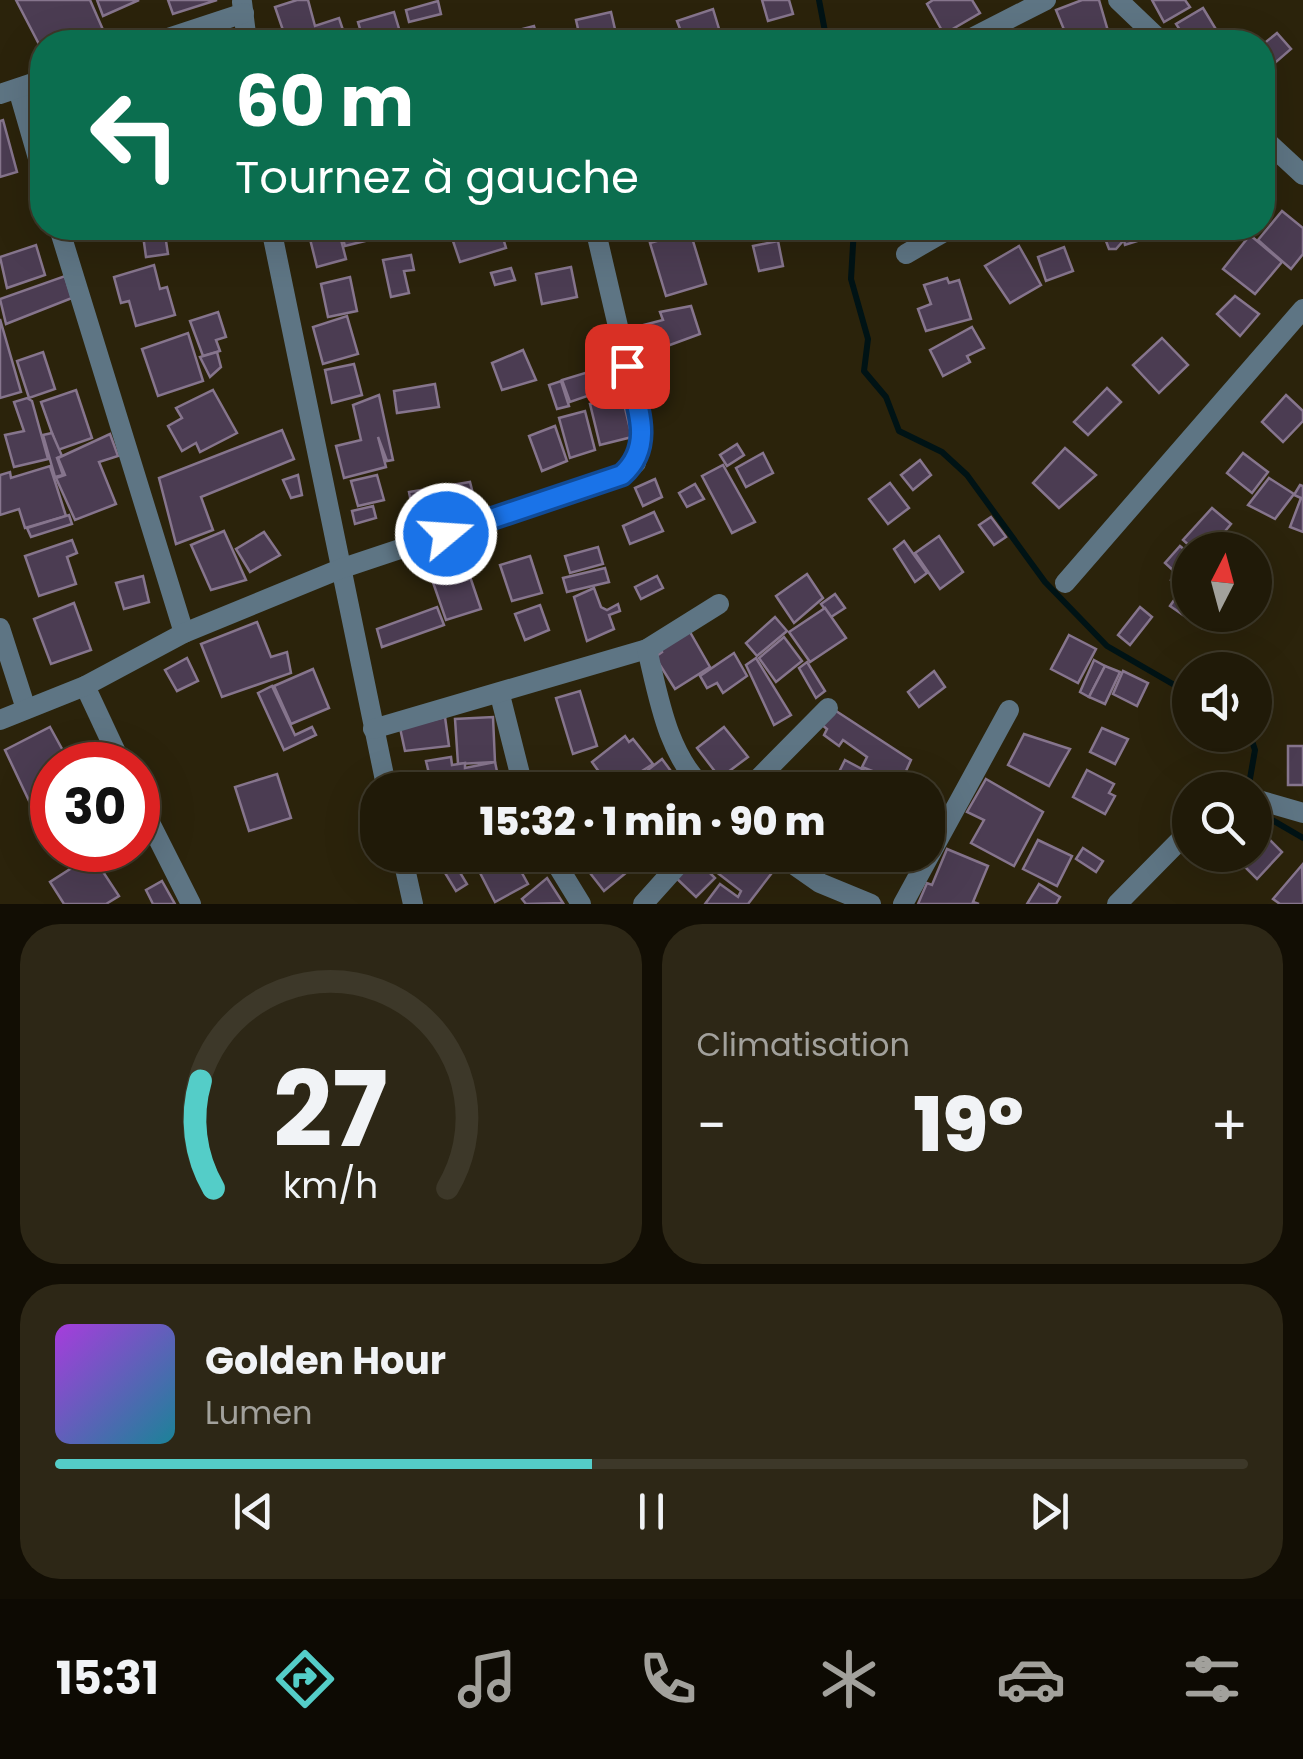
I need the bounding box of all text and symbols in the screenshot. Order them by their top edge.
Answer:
text: 60 m [235,52,414,151]
icon: left [70,70,200,200]
text: Tournez à gauche [235,146,639,209]
pin [585,324,670,409]
icon: arrive [600,339,655,394]
position arrow [394,482,498,586]
north arrow [1172,532,1272,632]
map controls [1172,532,1272,872]
button: sound [1172,652,1272,752]
speed limit sign: 30 [30,742,160,872]
button: search [1172,772,1272,872]
text: 15:32 · 1 min · 90 m [480,795,825,848]
text: Climatisation [697,1022,910,1067]
text: 27 [273,1037,388,1182]
text: 19° [913,1072,1024,1177]
text: − [697,1087,727,1164]
text: + [1210,1087,1248,1164]
text: km/h [283,1160,378,1211]
text: Golden Hour [205,1334,446,1387]
text: Lumen [205,1390,313,1435]
icon: previous [226,1484,281,1539]
icon: pause [624,1484,679,1539]
icon: next [1022,1484,1077,1539]
icon: directions [270,1644,340,1714]
icon: music [452,1644,522,1714]
icon: phone [633,1644,703,1714]
icon: climate [814,1644,884,1714]
icon: car [996,1644,1066,1714]
icon: filters [1177,1644,1247,1714]
text: 15:31 [56,1647,159,1710]

